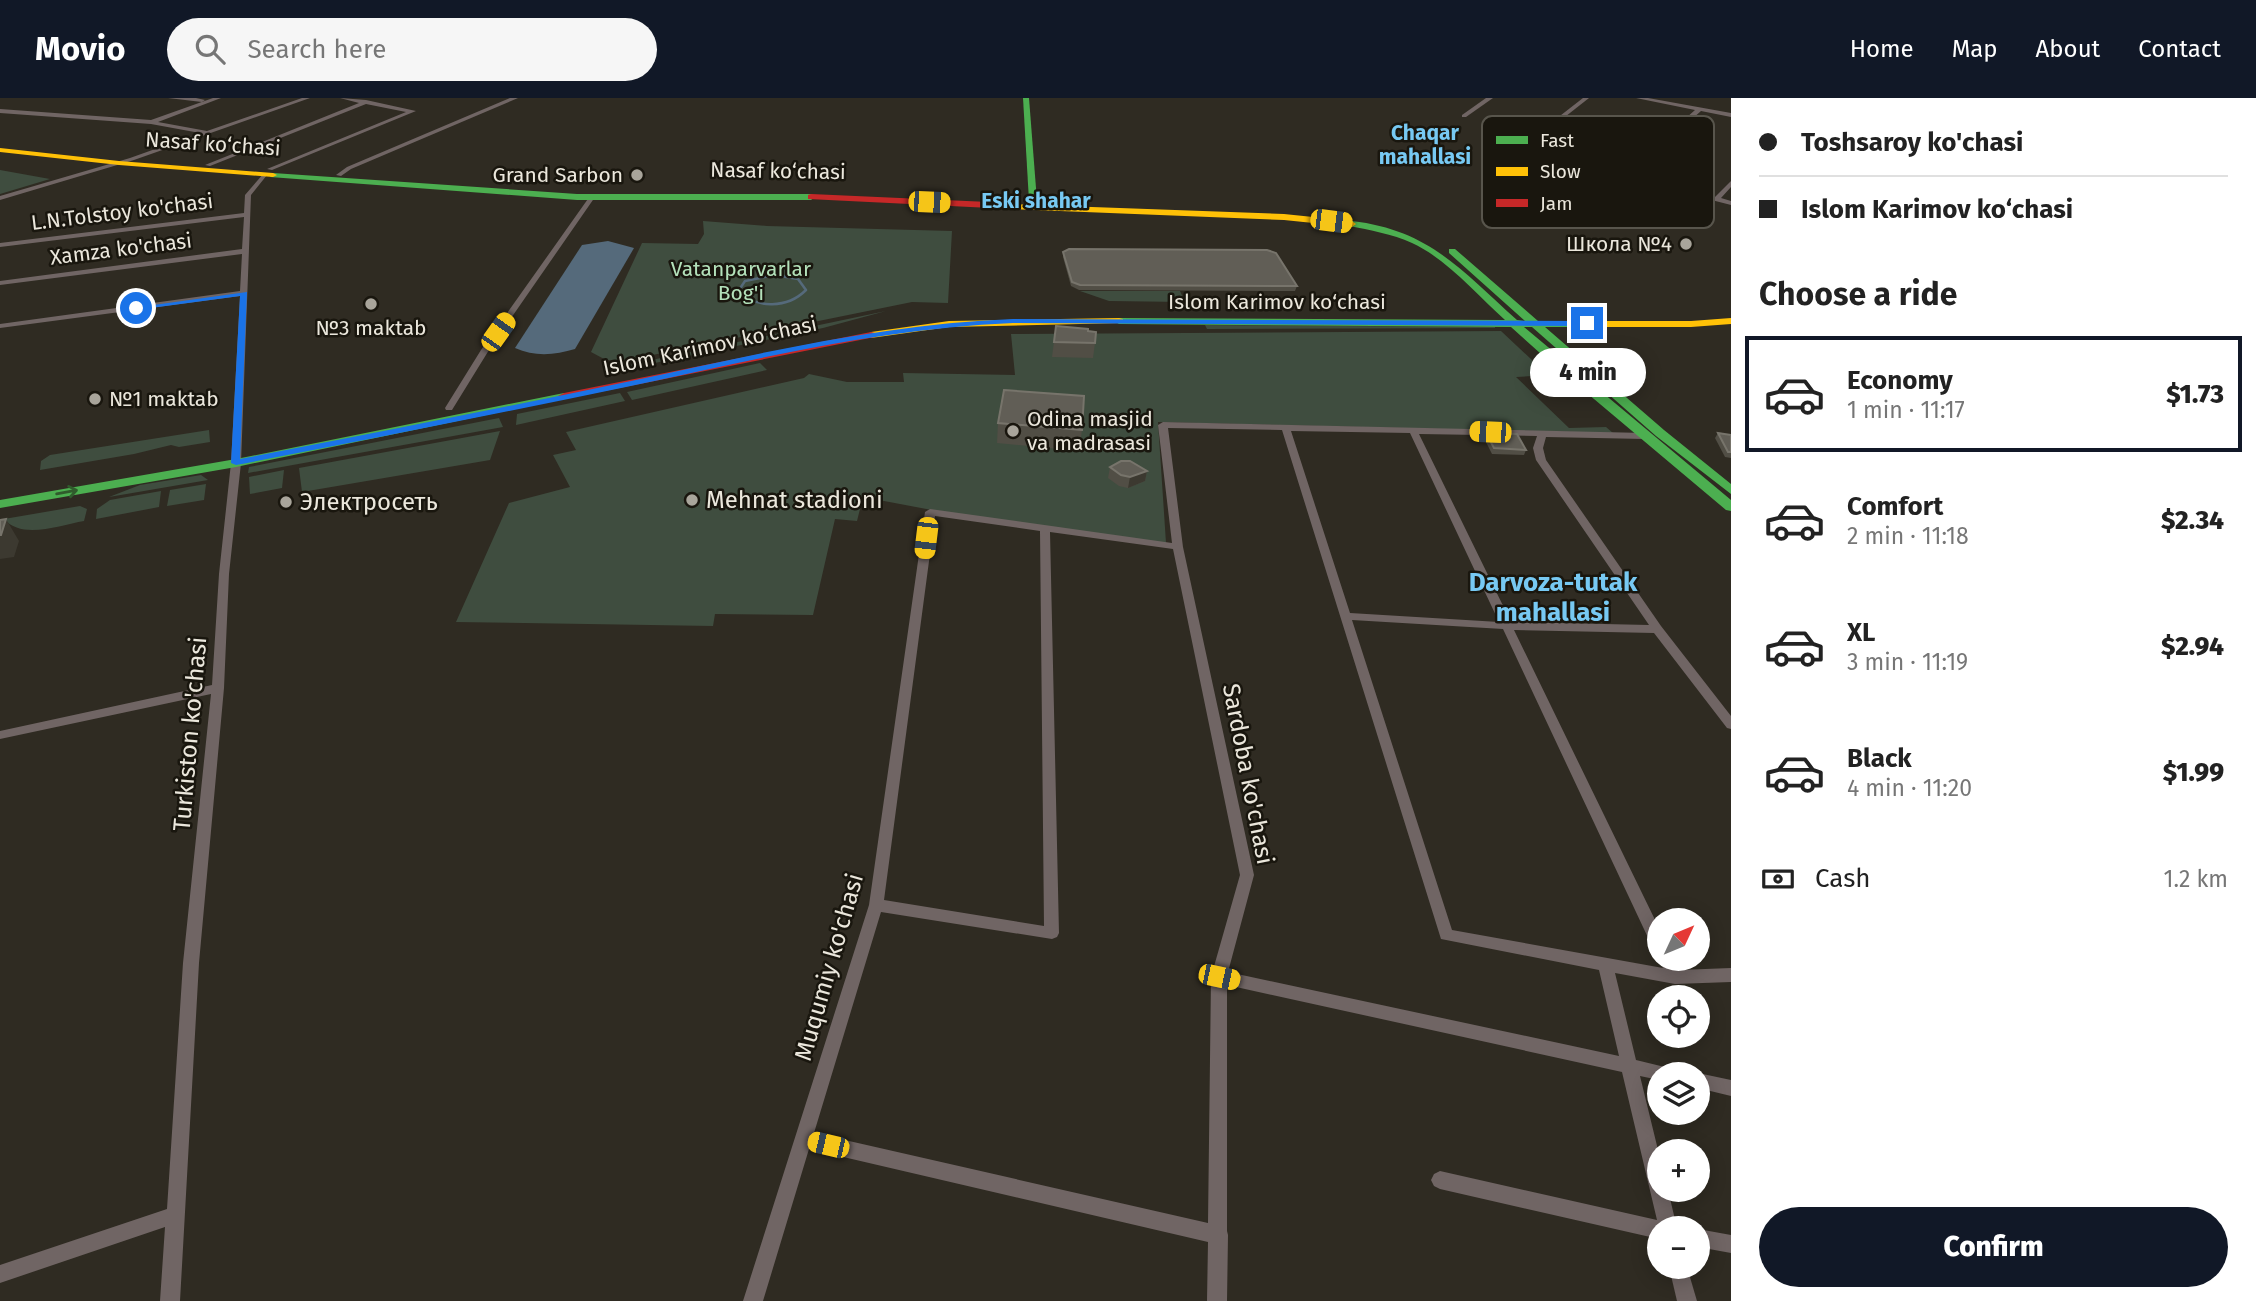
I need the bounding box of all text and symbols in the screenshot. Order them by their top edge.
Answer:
search box [167,18,657,81]
text: Movio [35,29,125,69]
icon: search [191,30,229,68]
text: Search here [247,34,386,65]
text: Home [1850,35,1914,63]
text: Map [1952,35,1998,63]
text: About [2036,35,2100,63]
text: Contact [2138,35,2221,63]
legend [1482,116,1714,228]
district label: Chaqar mahallasi [1379,120,1471,170]
street label: Nasaf ko‘chasi [144,126,282,162]
text: Toshsaroy ko'chasi [1801,127,2023,158]
text: Fast [1540,129,1574,152]
street label: Nasaf ko‘chasi [710,157,846,185]
text: Slow [1540,160,1581,183]
place label: Grand Sarbon [493,162,623,188]
marker: Grand Sarbon [629,167,645,183]
street label: L.N.Tolstoy ko'chasi [30,188,214,236]
district label: Eski shahar [981,188,1091,214]
car [908,191,951,213]
text: Jam [1540,192,1572,215]
text: Islom Karimov ko‘chasi [1801,194,2073,225]
car [1309,208,1354,234]
street label: Xamza ko'chasi [49,227,193,271]
place label: Школа №4 [1566,231,1672,257]
marker: Школа №4 [1678,236,1694,252]
park label: Vatanparvarlar Bog'i [671,256,811,306]
text: Choose a ride [1759,275,1957,313]
street label: Islom Karimov ko‘chasi [1168,289,1386,315]
route start [120,292,152,324]
marker: №3 maktab [363,296,379,312]
route end [1571,307,1603,339]
car [478,309,519,355]
street label: Islom Karimov ko‘chasi [601,311,819,381]
place label: №3 maktab [315,315,427,341]
callout: 4 min [1529,348,1645,396]
text: 4 min [1559,358,1617,386]
icon: car [1763,363,1826,426]
text: Economy [1847,365,1953,396]
text: $1.73 [2166,379,2224,410]
place label: №1 maktab [109,386,219,412]
marker: №1 maktab [87,391,103,407]
text: 1 min · 11:17 [1847,396,1965,424]
place label: Odina masjid va madrasasi [1027,406,1153,456]
car [1469,421,1512,443]
marker: Odina masjid va madrasasi [1005,423,1021,439]
one-way arrow [55,485,78,498]
place label: Mehnat stadioni [706,486,883,514]
place label: Электросеть [300,488,438,516]
icon: car [1763,489,1826,552]
text: Comfort [1847,491,1943,522]
marker: Mehnat stadioni [684,492,700,508]
marker: Электросеть [278,494,294,510]
text: $2.34 [2161,505,2224,536]
car [914,516,939,560]
text: 2 min · 11:18 [1847,522,1969,550]
district label: Darvoza-tutak mahallasi [1469,567,1638,628]
icon: car [1763,615,1826,678]
text: XL [1847,617,1875,648]
text: $2.94 [2161,631,2224,662]
street label: Turkiston ko'chasi [168,636,212,832]
text: 3 min · 11:19 [1847,648,1968,676]
street label: Sardoba ko'chasi [1217,681,1279,867]
icon: car [1763,741,1826,804]
text: Black [1847,743,1912,774]
text: $1.99 [2163,757,2224,788]
text: 4 min · 11:20 [1847,774,1972,802]
icon: cash [1759,860,1797,898]
text: Cash [1815,863,1871,894]
text: 1.2 km [2164,865,2228,893]
street label: Muqumiy ko'chasi [789,870,869,1064]
north arrow [1647,908,1710,971]
map controls [1647,908,1710,1279]
car [1197,962,1242,992]
button: locate [1647,985,1710,1048]
button: layers [1647,1062,1710,1125]
car [806,1130,851,1160]
button: + [1647,1139,1710,1202]
button: Confirm [1759,1207,2228,1287]
button: − [1647,1216,1710,1279]

